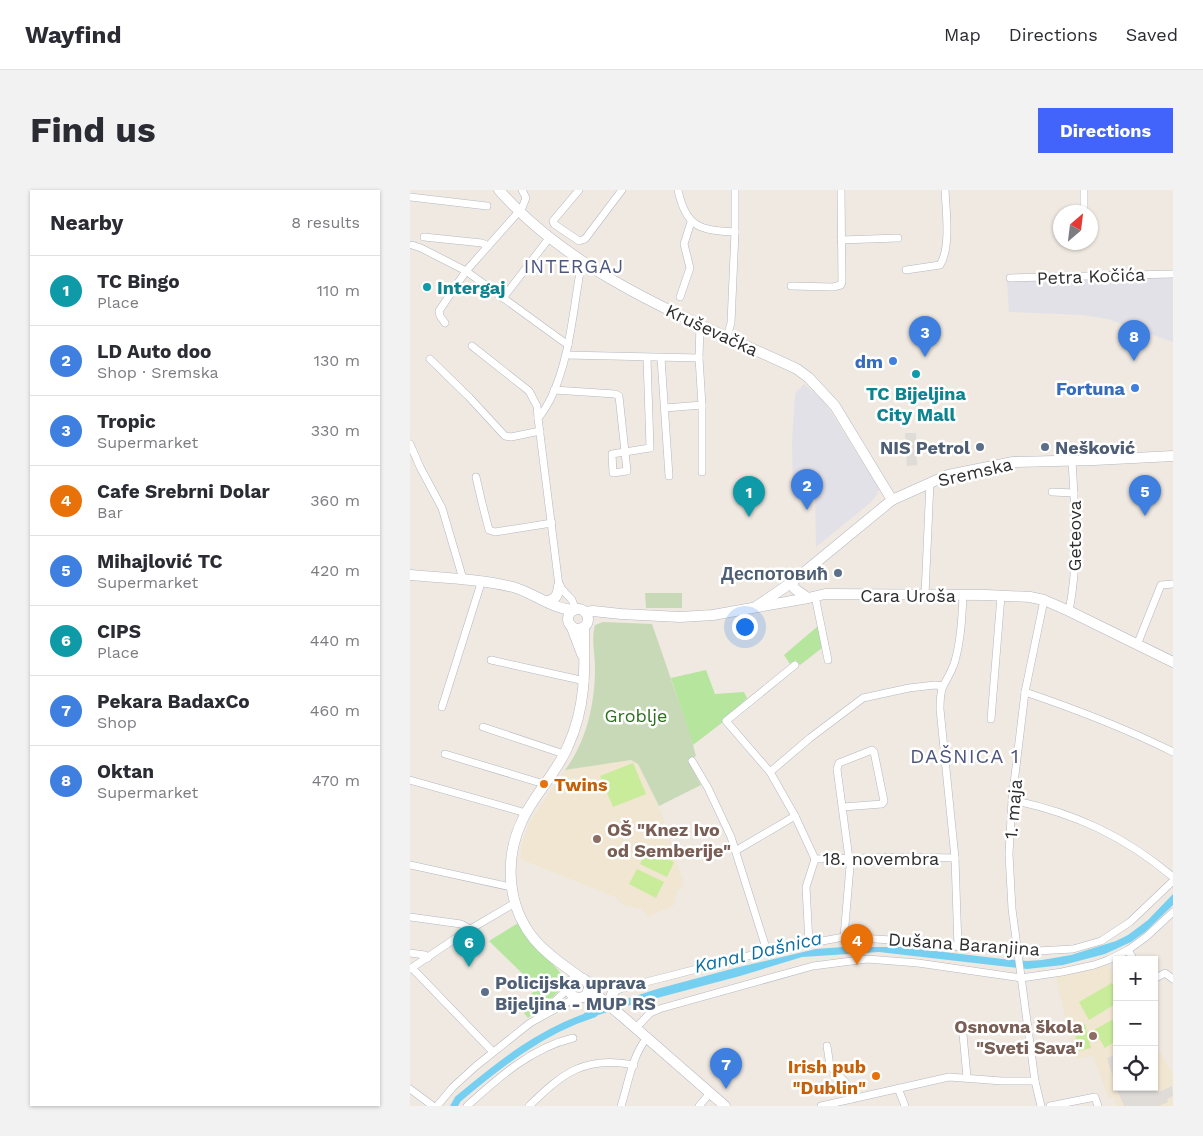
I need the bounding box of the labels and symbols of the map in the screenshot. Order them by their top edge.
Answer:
north arrow [1053,205,1098,250]
district label: INTERGAJ [524,255,624,278]
street label: Petra Kočića [1036,264,1146,288]
place label: Intergaj [437,277,505,298]
marker: Intergaj [421,281,433,293]
street label: Kruševačka [662,299,762,361]
pin: 3 [909,316,941,357]
pin: 8 [1118,320,1150,361]
place label: dm [855,351,883,372]
marker: dm [887,355,899,367]
marker: TC Bijeljina City Mall [910,368,922,380]
place label: Fortuna [1056,378,1126,399]
marker: Fortuna [1129,382,1141,394]
place label: TC Bijeljina City Mall [866,383,966,425]
place label: NIS Petrol [880,437,970,458]
place label: Nešković [1055,437,1135,458]
marker: NIS Petrol [974,441,986,453]
marker: Nešković [1039,441,1051,453]
street label: Sremska [936,453,1014,491]
pin: 2 [791,469,823,510]
pin: 5 [1129,475,1161,516]
pin: 1 [733,476,765,517]
street label: Geteova [1064,500,1085,572]
place label: Деспотовић [721,563,828,584]
marker: Деспотовић [832,567,844,579]
street label: Cara Uroša [860,585,956,606]
your location [732,614,758,640]
park label: Groblje [605,705,667,726]
district label: DAŠNICA 1 [910,744,1020,768]
place label: Twins [554,774,608,795]
marker: Twins [538,778,550,790]
street label: 1. maja [1000,778,1026,840]
place label: OŠ "Knez Ivo od Semberije" [607,819,731,861]
marker: OŠ "Knez Ivo od Semberije" [591,833,603,845]
street label: 18. novembra [823,848,939,869]
pin: 4 [841,924,873,965]
pin: 6 [453,926,485,967]
water label: Kanal Dašnica [692,926,824,978]
street label: Dušana Baranjina [887,928,1041,960]
place label: Policijska uprava Bijeljina - MUP RS [495,972,656,1014]
marker: Policijska uprava Bijeljina - MUP RS [479,986,491,998]
place label: Osnovna škola "Sveti Sava" [954,1016,1084,1058]
marker: Osnovna škola "Sveti Sava" [1087,1030,1099,1042]
pin: 7 [710,1048,742,1089]
place label: Irish pub "Dublin" [788,1056,866,1098]
marker: Irish pub "Dublin" [870,1070,882,1082]

